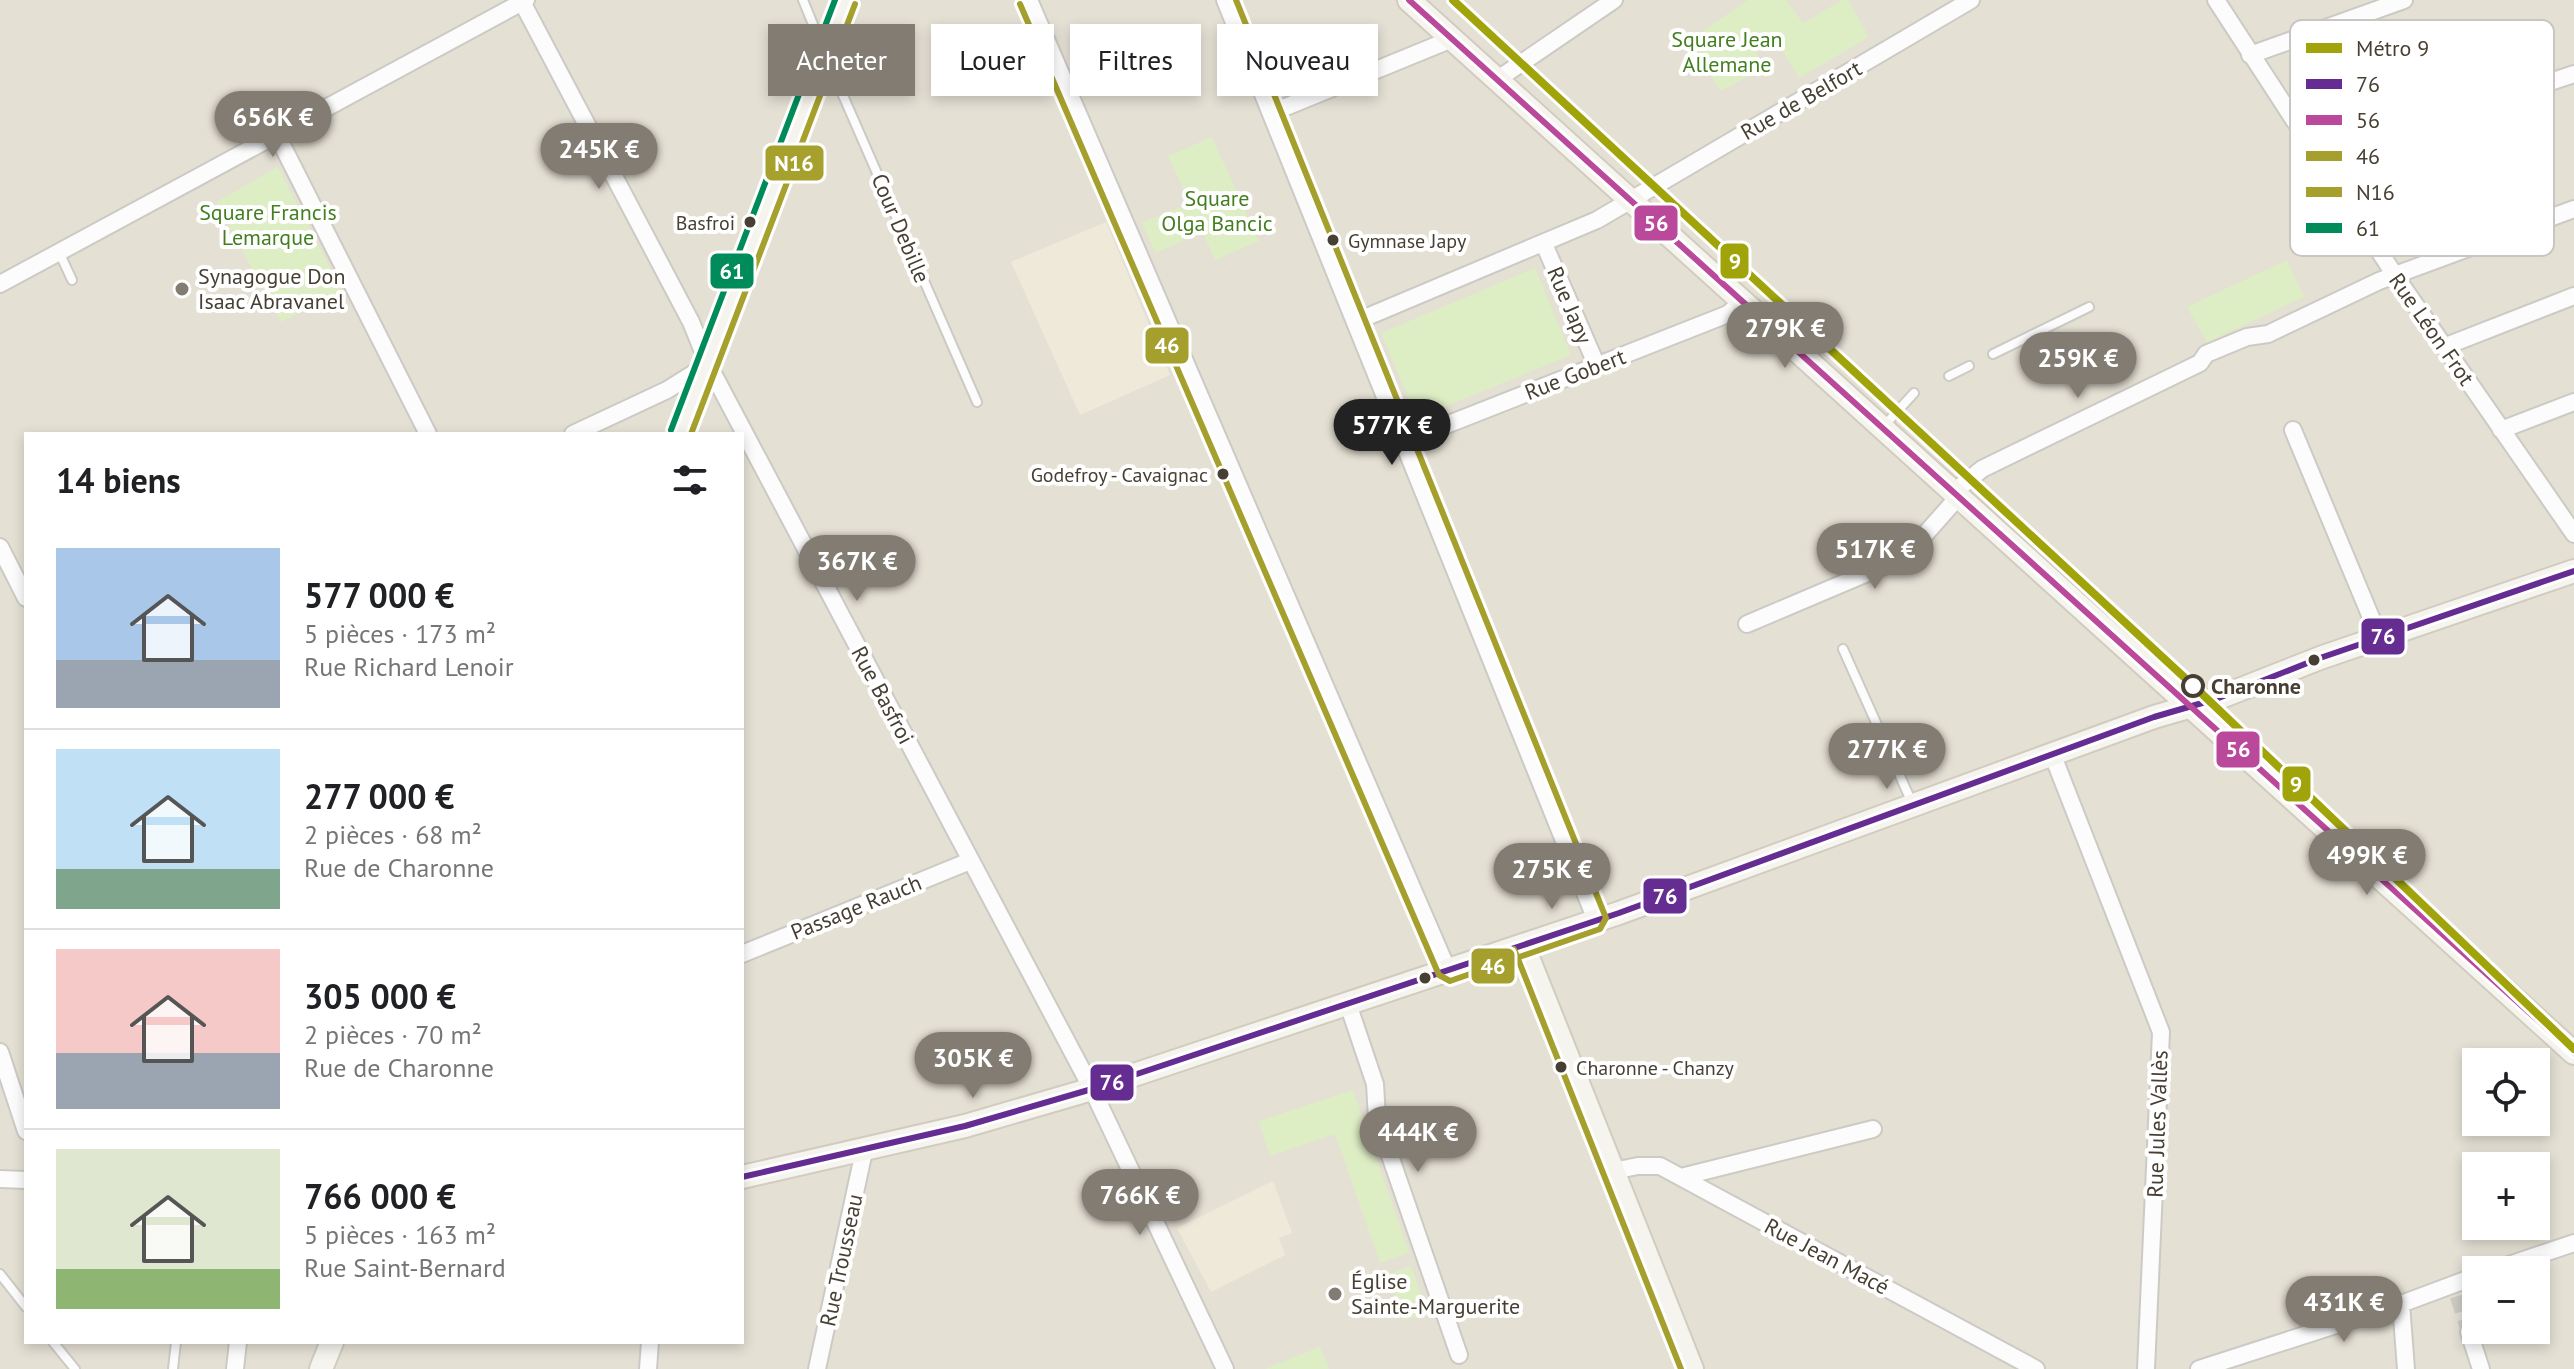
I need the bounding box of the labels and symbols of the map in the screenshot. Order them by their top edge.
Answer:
legend [2290,20,2554,256]
park label: Square Jean Allemane [1671,25,1783,78]
text: Métro 9 [2356,34,2429,62]
street label: Rue de Belfort [1735,54,1867,146]
text: 76 [2356,70,2380,98]
pin: 656K € [208,91,338,159]
text: 56 [2356,106,2380,134]
pin: 245K € [534,123,664,191]
text: 46 [2356,142,2380,170]
line badge: N16 [764,144,825,182]
text: N16 [774,149,814,177]
street label: Cour Debille [865,169,937,287]
text: N16 [2356,178,2395,206]
park label: Square Olga Bancic [1161,184,1273,237]
park label: Square Francis Lemarque [199,198,337,251]
line badge: 56 [1633,204,1679,242]
text: 56 [1644,209,1668,237]
place label: Basfroi [676,210,735,236]
marker: Basfroi [742,214,758,230]
text: 61 [2356,214,2380,242]
place label: Gymnase Japy [1348,228,1467,254]
marker: Gymnase Japy [1325,232,1341,248]
line badge: 9 [1719,242,1750,280]
text: 9 [1729,247,1741,275]
line badge: 61 [709,252,755,290]
text: 61 [720,257,744,285]
place label: Synagogue Don Isaac Abravanel [198,262,345,315]
street label: Rue Japy [1541,262,1599,348]
street label: Rue Léon Frot [2383,267,2481,391]
marker: Synagogue Don Isaac Abravanel [173,280,191,298]
pin: 279K € [1720,302,1850,370]
line badge: 46 [1144,326,1190,365]
text: 46 [1155,331,1179,359]
pin: 259K € [2013,332,2143,400]
street label: Rue Gobert [1521,342,1630,406]
pin: 577K € [1327,399,1457,467]
place label: Godefroy - Cavaignac [1031,462,1208,488]
marker: Godefroy - Cavaignac [1215,466,1231,482]
pin: 517K € [1810,523,1940,591]
pin: 367K € [792,535,922,603]
line badge: 76 [2360,617,2406,656]
text: 76 [2371,622,2395,650]
street label: Rue Basfroi [846,641,920,749]
unlabelled marker [2306,652,2322,668]
place label: Charonne [2211,672,2301,700]
marker: Charonne [2182,675,2204,697]
pin: 277K € [1822,723,1952,791]
line badge: 56 [2215,730,2261,769]
text: 56 [2226,735,2250,763]
line badge: 9 [2281,765,2312,803]
text: 9 [2290,770,2302,798]
pin: 499K € [2302,829,2432,897]
pin: 275K € [1487,843,1617,911]
street label: Passage Rauch [787,868,925,946]
line badge: 76 [1642,877,1688,915]
text: 76 [1653,882,1677,910]
line badge: 46 [1470,947,1516,985]
text: 46 [1481,952,1505,980]
unlabelled marker [1417,970,1433,986]
pin: 305K € [908,1032,1038,1100]
street label: Rue Jules Vallès [2140,1050,2174,1198]
place label: Charonne - Chanzy [1576,1055,1734,1081]
marker: Charonne - Chanzy [1553,1059,1569,1075]
line badge: 76 [1089,1063,1135,1102]
text: 76 [1100,1068,1124,1096]
pin: 444K € [1353,1106,1483,1174]
pin: 766K € [1075,1169,1205,1237]
street label: Rue Trousseau [813,1191,869,1329]
street label: Rue Jean Macé [1760,1211,1894,1301]
place label: Église Sainte-Marguerite [1351,1267,1520,1320]
pin: 431K € [2279,1276,2409,1344]
marker: Église Sainte-Marguerite [1326,1285,1344,1303]

